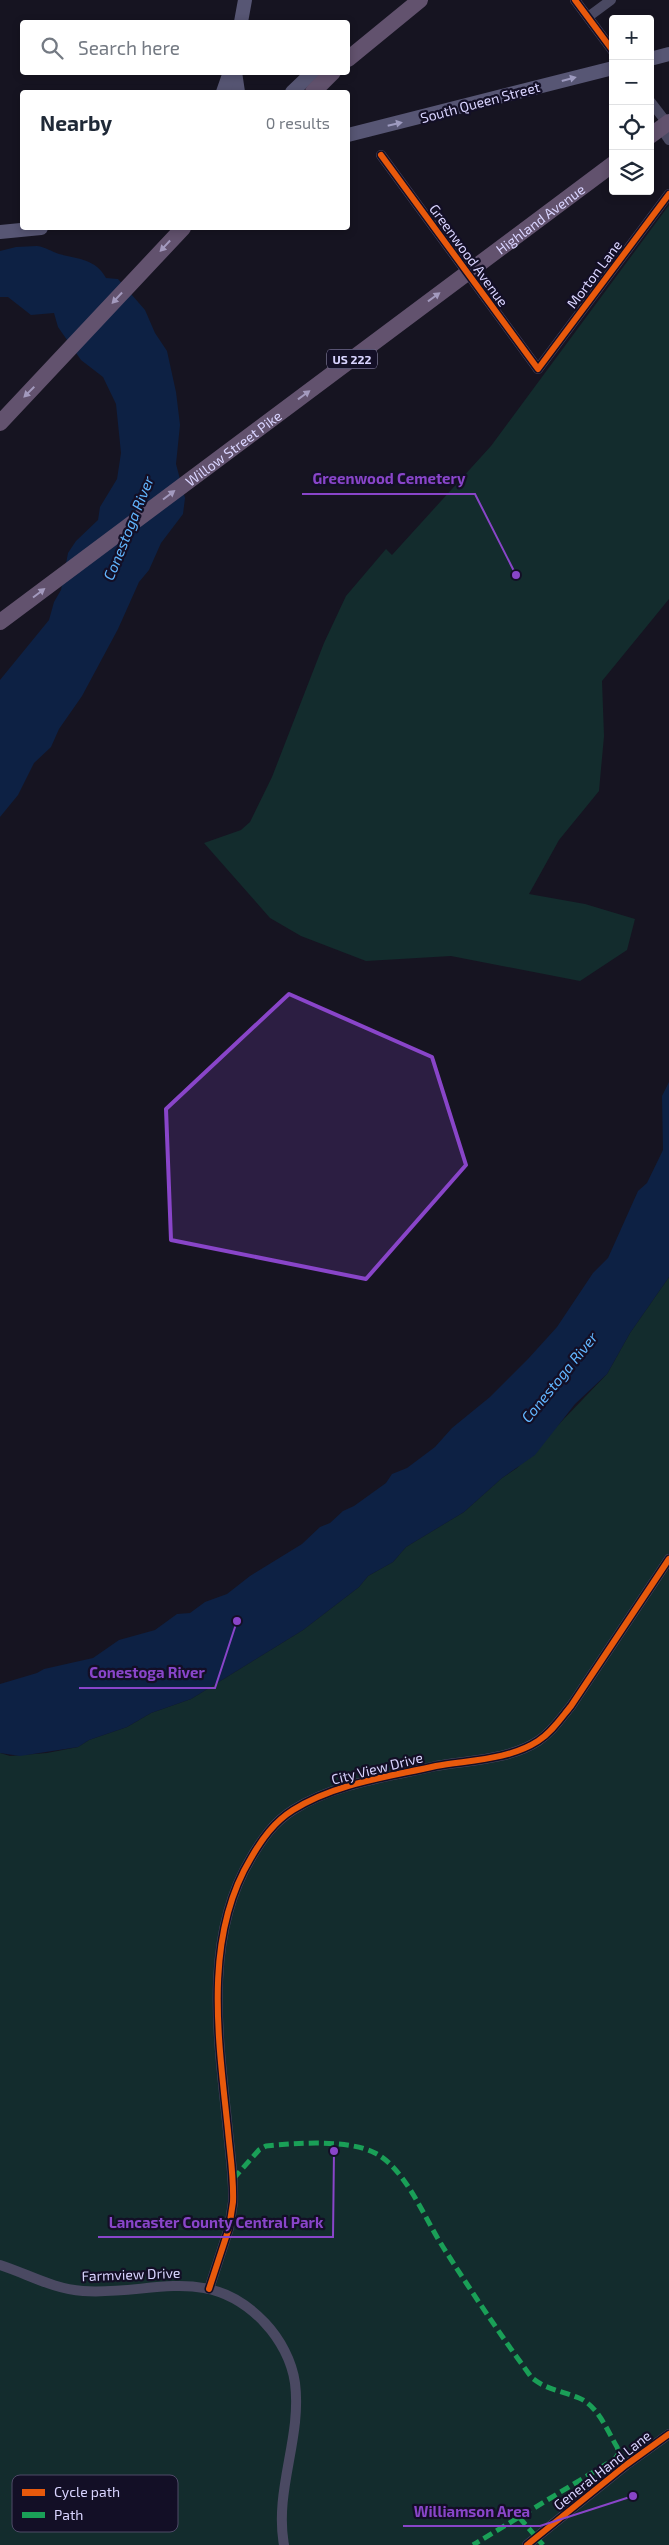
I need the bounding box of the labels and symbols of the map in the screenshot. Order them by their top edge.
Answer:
one-way arrow [562,75,577,83]
street label: South Queen Street [418,78,542,126]
one-way arrow [388,120,403,128]
street label: Highland Avenue [492,180,588,257]
street label: Greenwood Avenue [426,200,512,310]
street label: Morton Lane [563,237,625,311]
one-way arrow [159,240,171,252]
one-way arrow [111,291,123,303]
one-way arrow [427,292,440,303]
road number: US 222 [327,349,377,368]
one-way arrow [24,386,36,398]
one-way arrow [297,390,311,400]
street label: Willow Street Pike [182,406,285,489]
callout: Greenwood Cemetery [302,464,475,494]
text: Greenwood Cemetery [313,469,466,488]
water label: Conestoga River [99,472,157,583]
one-way arrow [162,490,175,501]
one-way arrow [32,588,46,598]
water label: Conestoga River [517,1327,602,1426]
callout: Conestoga River [79,1658,215,1688]
text: Conestoga River [89,1663,205,1681]
street label: City View Drive [329,1748,425,1788]
callout: Lancaster County Central Park [98,2207,333,2237]
text: Lancaster County Central Park [109,2213,324,2232]
street label: Farmview Drive [81,2264,181,2284]
street label: General Hand Lane [550,2427,654,2513]
legend [12,2475,178,2532]
text: Cycle path [54,2483,120,2500]
callout: Williamson Area [403,2496,540,2526]
text: Williamson Area [414,2502,530,2520]
text: Path [54,2506,83,2523]

